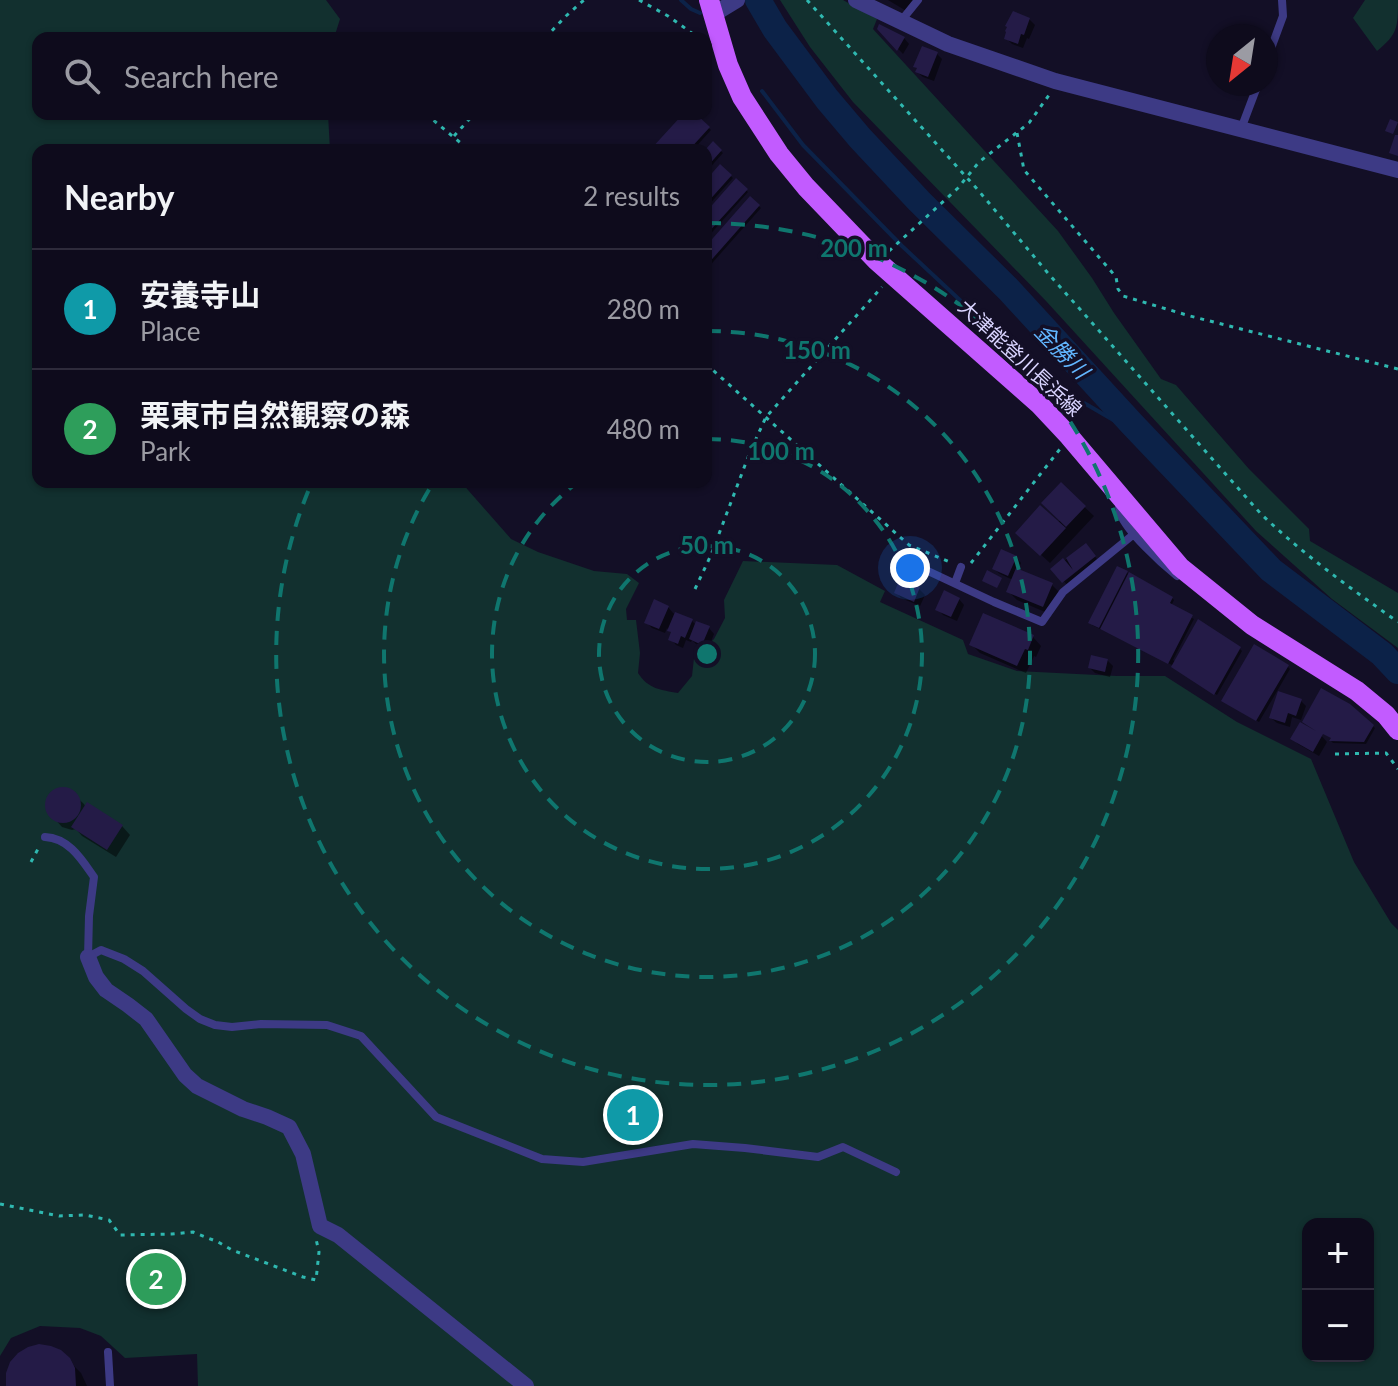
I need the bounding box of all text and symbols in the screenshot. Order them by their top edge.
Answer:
north arrow [1206,24,1278,96]
search box [32,32,712,120]
icon: search [60,54,104,98]
text: Search here [124,58,279,94]
text: Nearby [64,176,175,217]
text: 2 results [583,180,680,212]
text: 200 m [820,233,888,262]
text: 安養寺山 [140,276,260,312]
text: 1 [82,293,98,325]
text: 280 m [607,293,680,325]
street label: 大津能登川長浜線 [954,294,1087,421]
text: Place [140,315,201,347]
water label: 金勝川 [1030,318,1096,385]
text: 150 m [783,335,851,364]
text: 栗東市自然観察の森 [140,396,410,432]
text: 2 [82,413,98,445]
text: 480 m [607,413,680,445]
text: Park [140,435,191,467]
text: 100 m [747,436,815,465]
text: 50 m [680,530,734,559]
your location [890,548,930,588]
centre of rings [693,640,721,668]
pin: 1 [607,1085,659,1145]
map controls [1302,1218,1374,1362]
button: + [1302,1218,1374,1290]
pin: 2 [130,1249,182,1309]
button: − [1302,1290,1374,1362]

